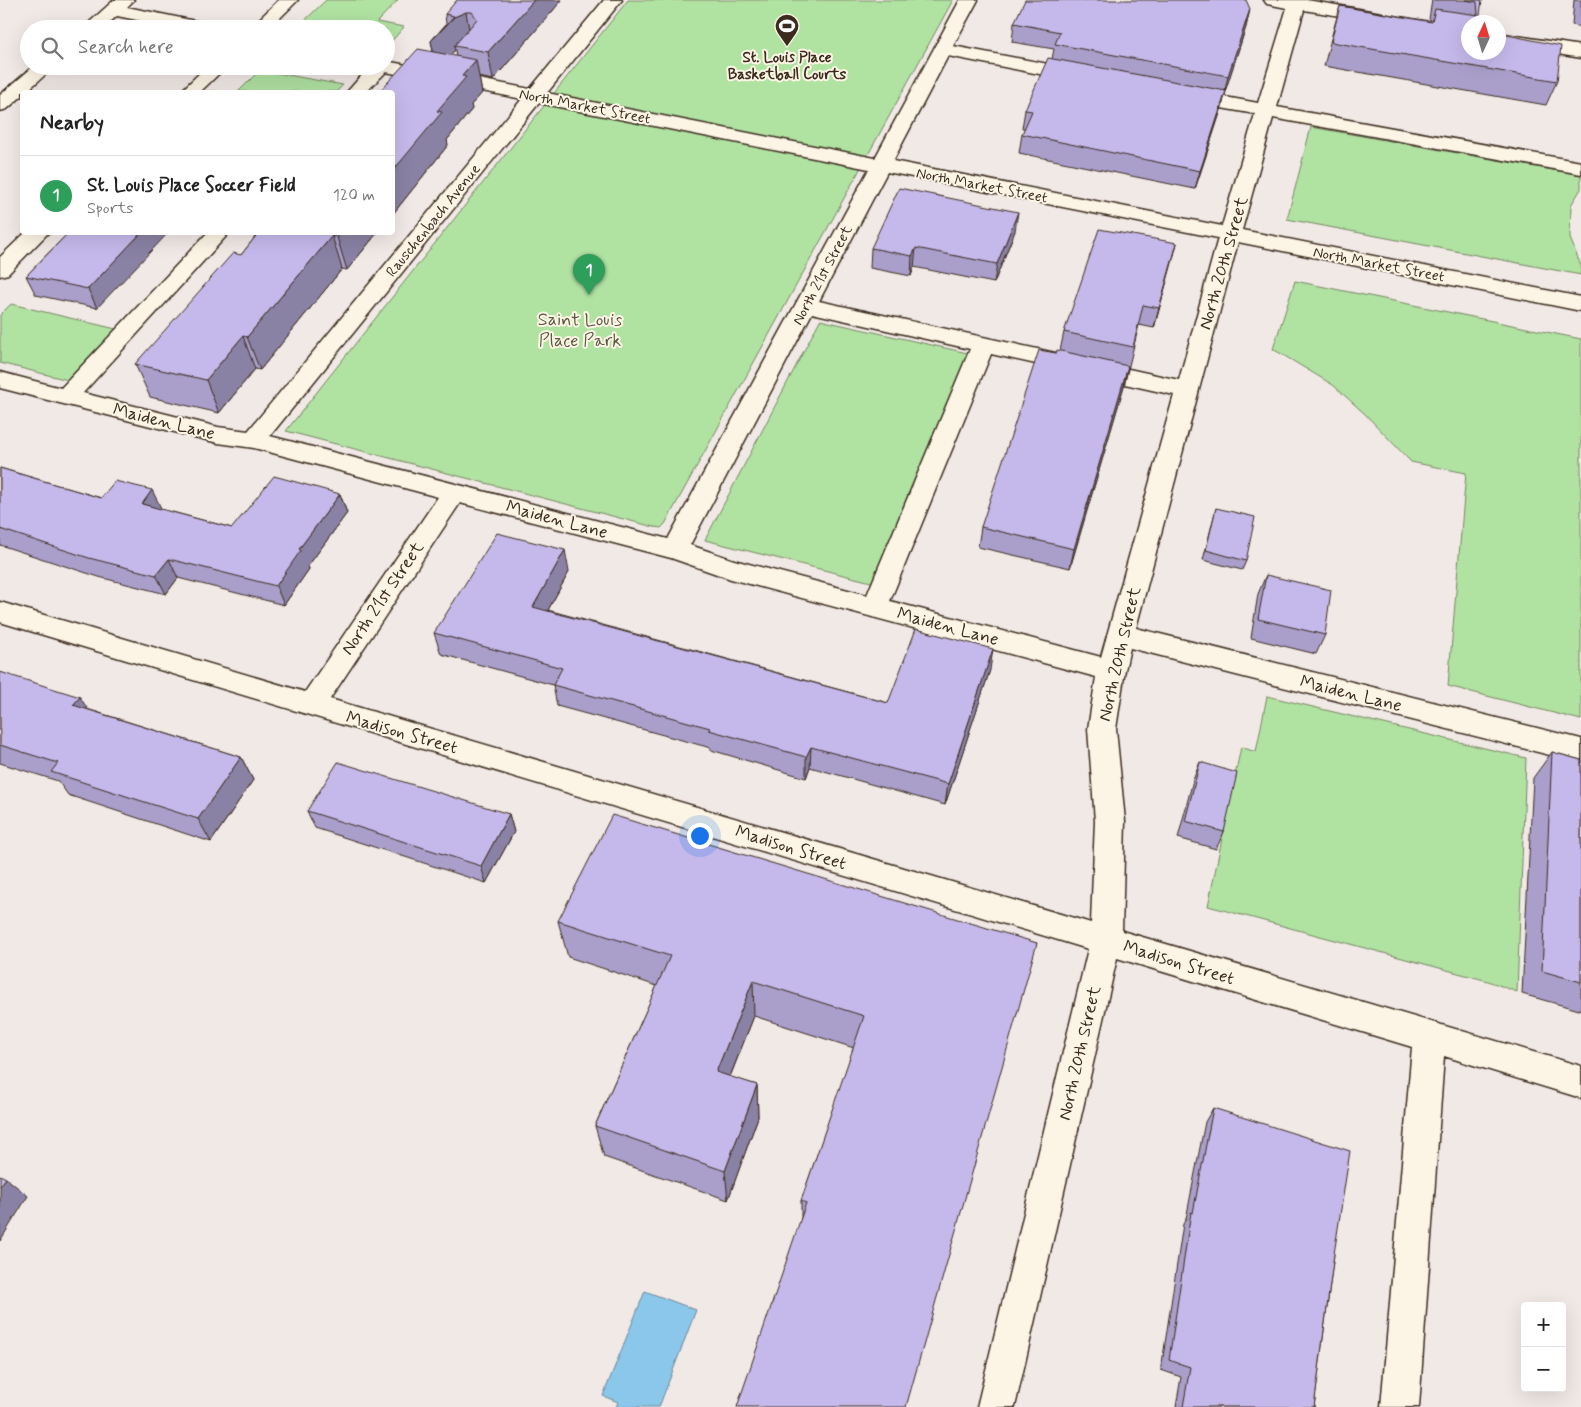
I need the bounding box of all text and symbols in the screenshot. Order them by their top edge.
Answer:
sports icon: St. Louis Place Basketball Courts [774,13,800,47]
north arrow [1461,15,1506,60]
search box [20,20,395,75]
icon: search [38,34,66,62]
text: Search here [78,35,174,60]
place label: St. Louis Place Basketball Courts [728,48,847,85]
street label: North Market Street [517,84,653,130]
text: Nearby [40,109,104,137]
street label: Rauschenbach Avenue [382,160,486,281]
street label: North Market Street [914,163,1050,209]
text: St. Louis Place Soccer Field [87,173,296,198]
text: 1 [52,185,60,206]
text: 120 m [333,185,375,206]
street label: North 20th Street [1194,194,1255,333]
text: Sports [87,198,133,219]
street label: North 21st Street [788,222,858,329]
street label: North Market Street [1311,242,1447,288]
pin: 1 [573,254,605,295]
park label: Saint Louis Place Park [538,308,622,353]
street label: Maiden Lane [110,398,217,446]
street label: Maiden Lane [503,495,610,545]
street label: North 21st Street [336,537,430,660]
street label: North 20th Street [1093,584,1147,724]
street label: Maiden Lane [894,602,1001,652]
street label: Maiden Lane [1297,670,1404,718]
street label: Madison Street [343,706,461,760]
street label: Madison Street [732,820,849,876]
your location [687,823,713,849]
street label: Madison Street [1120,935,1237,991]
street label: North 20th Street [1053,983,1107,1123]
map controls [1521,1302,1566,1392]
button: + [1521,1302,1566,1347]
button: − [1521,1347,1566,1392]

